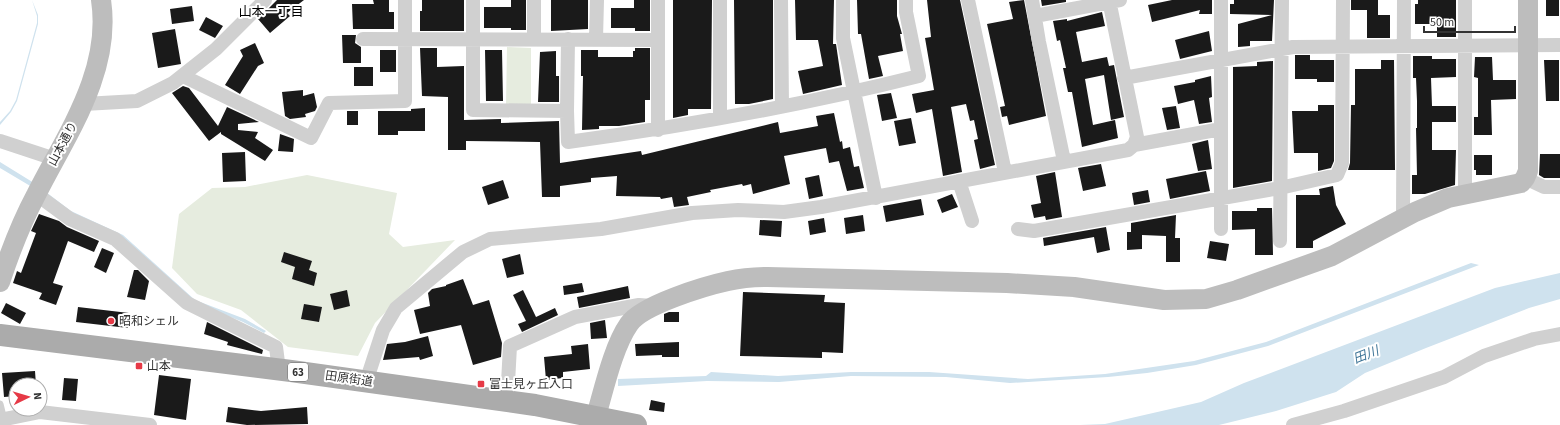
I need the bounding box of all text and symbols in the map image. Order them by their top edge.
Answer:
district label: 山本一丁目 [238,3,304,21]
scale bar [1424,8,1515,34]
text: 50 m [1430,14,1454,31]
street label: 山本通り [44,119,82,169]
place label: 昭和シェル [119,313,179,330]
marker: 昭和シェル [106,316,116,326]
water label: 田川 [1351,341,1383,368]
place label: 山本 [147,358,171,375]
marker: 山本 [134,361,144,371]
road number: 63 [288,363,308,381]
street label: 田原街道 [324,367,374,391]
place label: 富士見ヶ丘入口 [489,376,573,393]
north arrow [8,377,48,417]
marker: 富士見ヶ丘入口 [476,379,486,389]
text: N [30,392,45,400]

